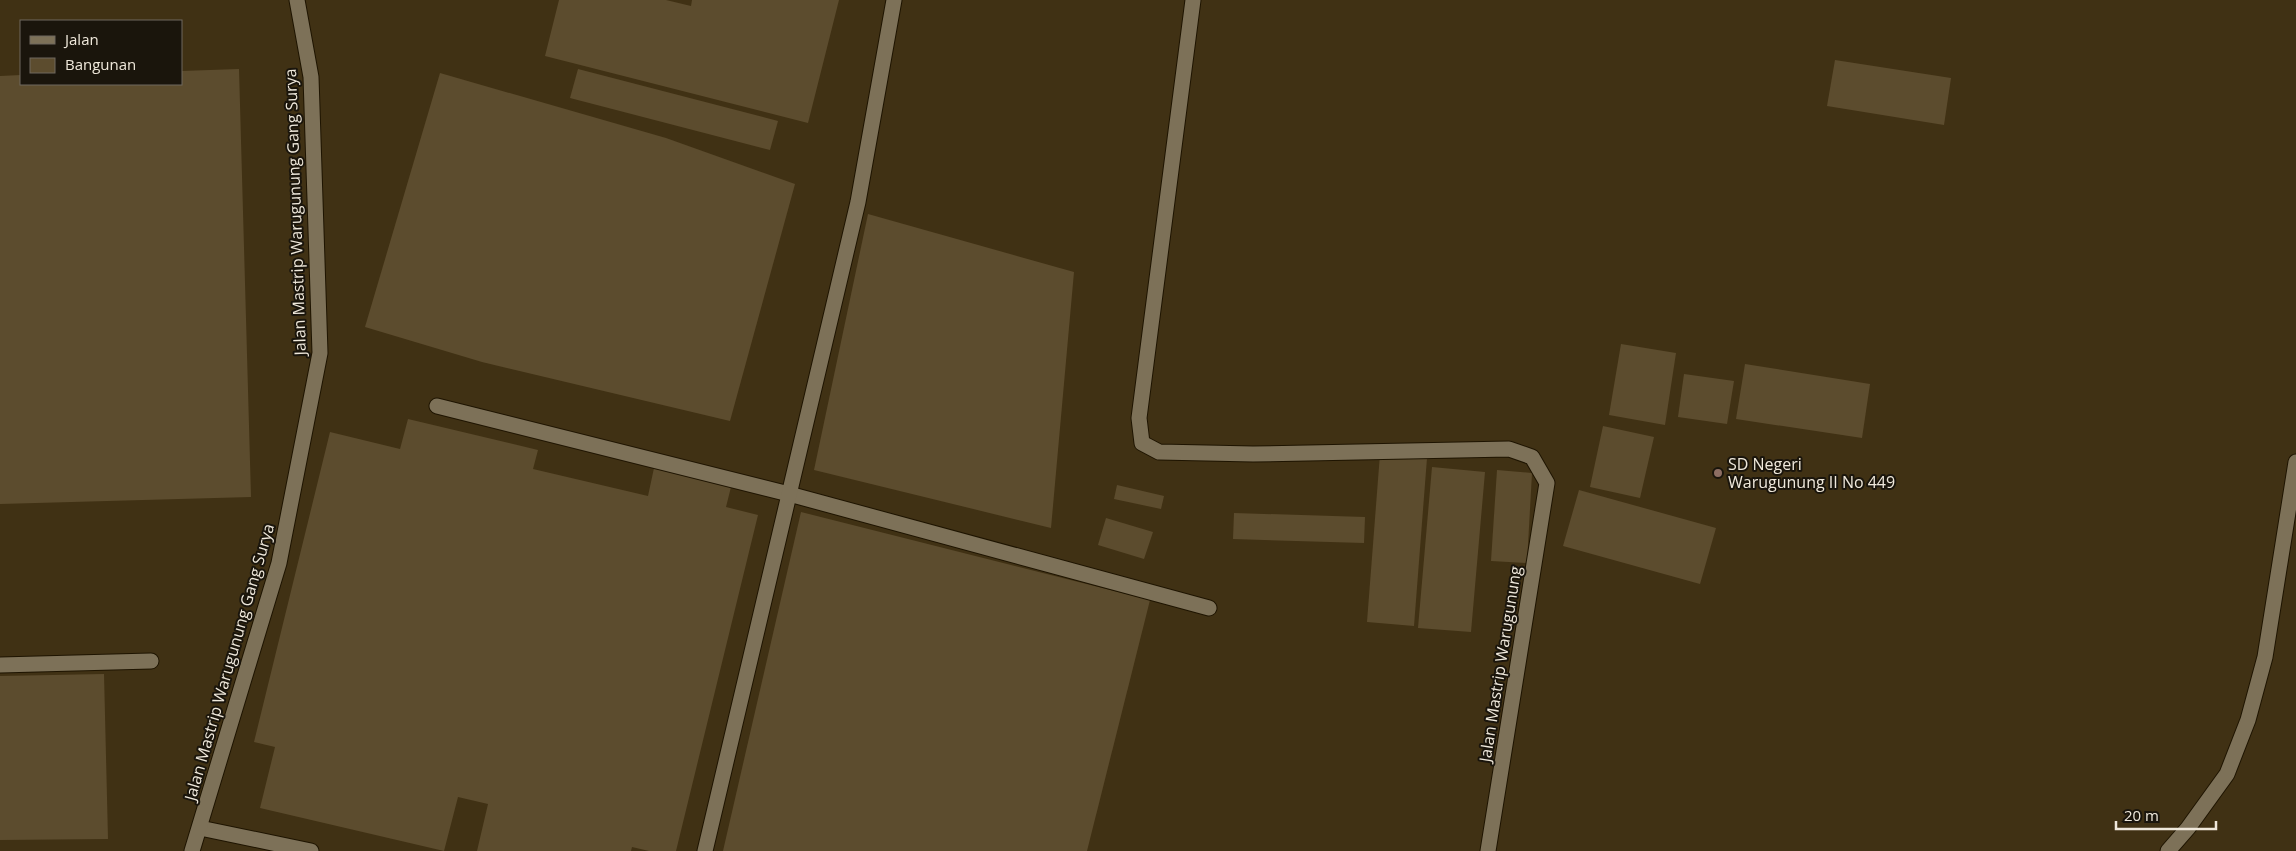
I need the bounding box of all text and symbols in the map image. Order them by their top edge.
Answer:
legend [20,20,182,85]
text: Jalan [63,29,99,49]
text: Bangunan [65,54,136,74]
street label: Jalan Mastrip Warugunung Gang Surya [279,68,311,358]
place label: SD Negeri Warugunung II No 449 [1728,453,1895,493]
marker: SD Negeri Warugunung II No 449 [1712,467,1724,479]
street label: Jalan Mastrip Warugunung Gang Surya [178,521,279,805]
street label: Jalan Mastrip Warugunung [1473,564,1526,765]
scale bar [2116,798,2216,830]
text: 20 m [2124,805,2159,825]

